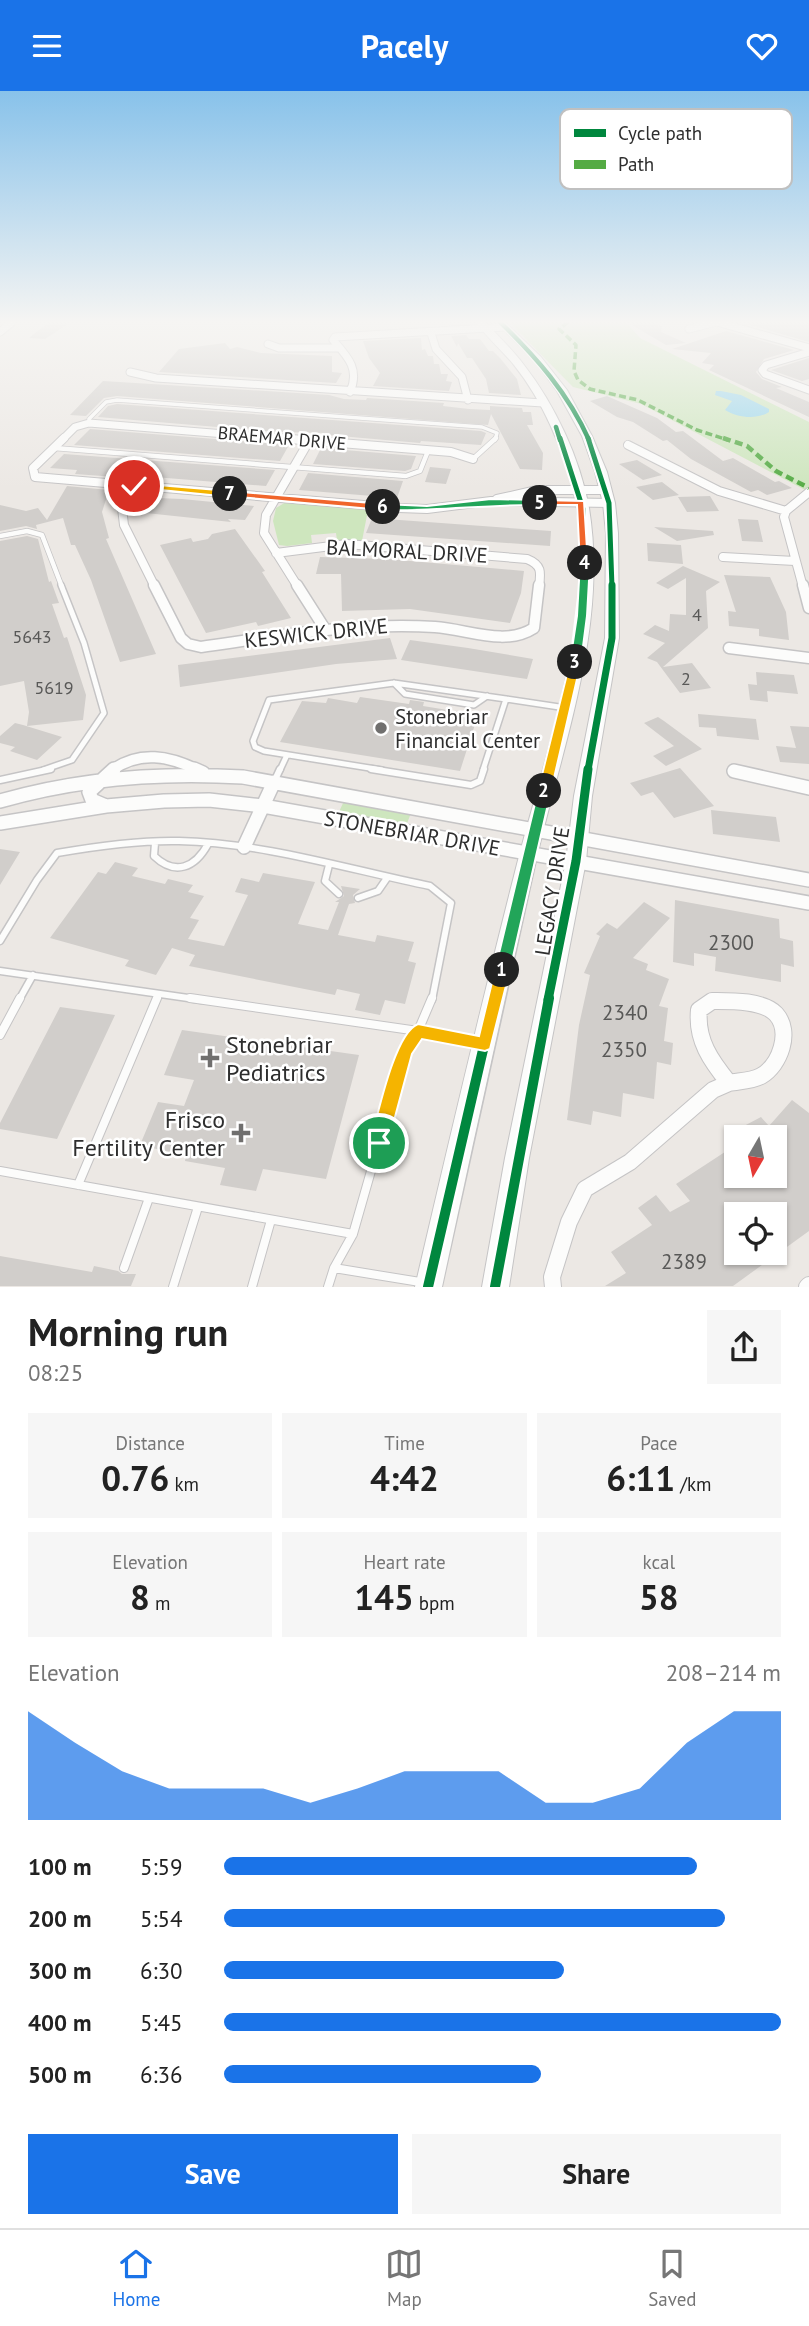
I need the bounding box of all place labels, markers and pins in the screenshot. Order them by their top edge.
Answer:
pin [104,456,164,516]
pin: 7 [212,477,247,511]
pin: 5 [522,485,558,521]
pin: 6 [366,489,400,525]
pin: 4 [568,545,602,581]
pin: 3 [558,645,592,679]
place label: Stonebriar Financial Center [395,703,540,754]
marker: Stonebriar Financial Center [373,720,389,736]
pin: 2 [526,773,562,809]
pin: 1 [484,953,520,987]
place label: Stonebriar Pediatrics [226,1029,332,1088]
marker: Stonebriar Pediatrics [200,1048,220,1068]
place label: Frisco Fertility Center [72,1104,225,1163]
pin [349,1113,409,1173]
marker: Frisco Fertility Center [231,1123,251,1143]

